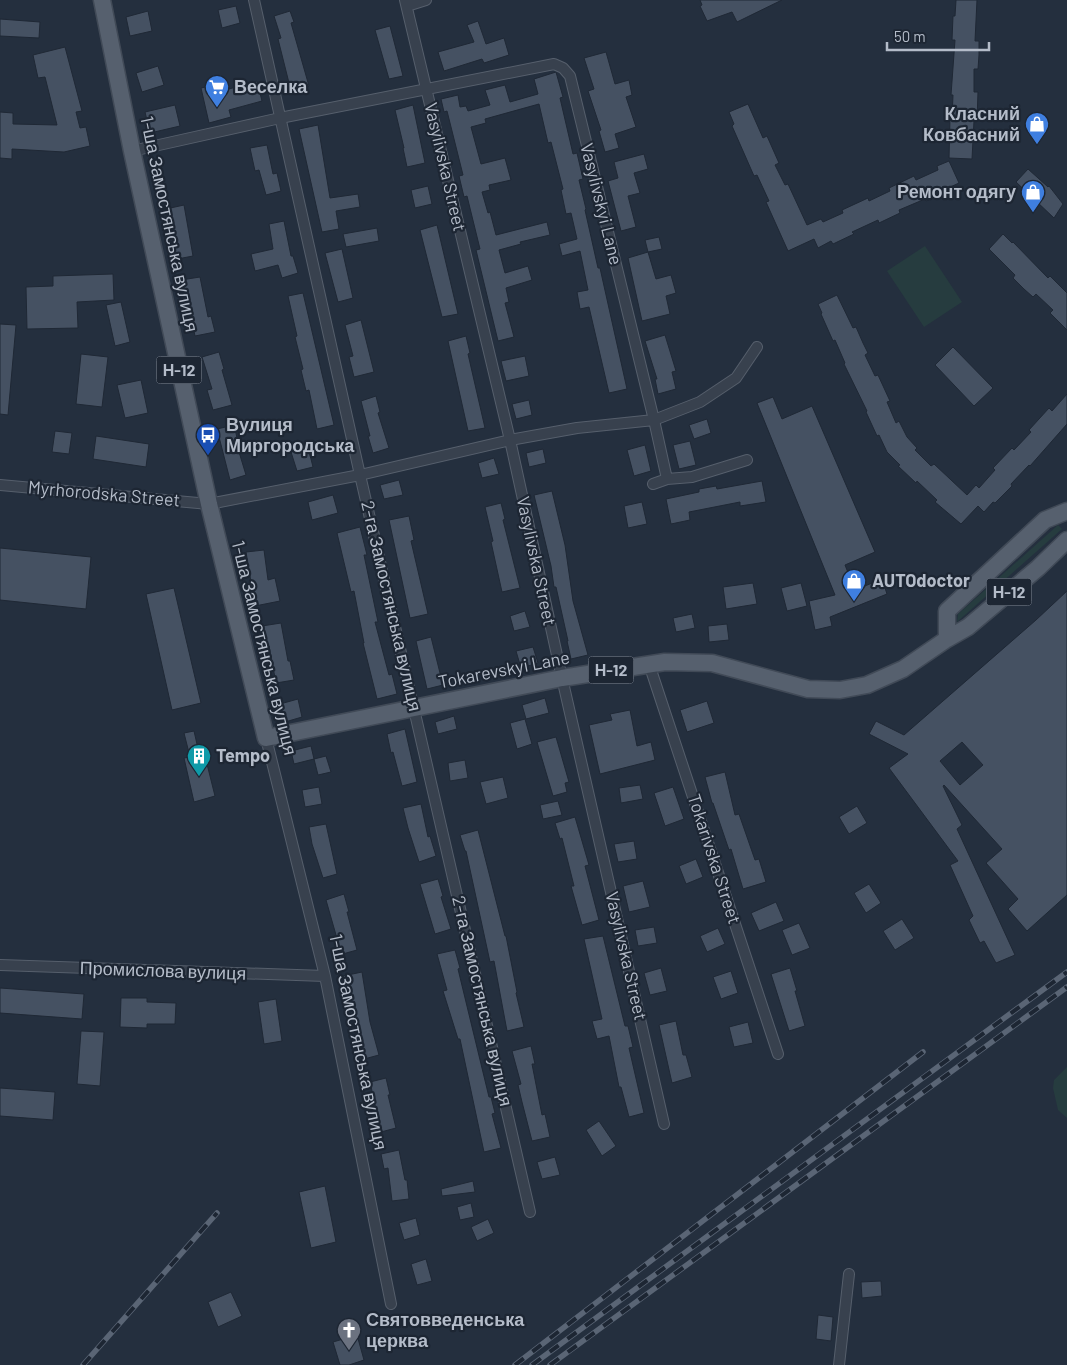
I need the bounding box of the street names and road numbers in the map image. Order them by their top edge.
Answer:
street label: Vasylivska Street [420,100,471,233]
street label: 1-ша Замостянська вулиця [136,114,204,334]
street label: Vasylivskyi Lane [576,141,628,267]
road number: Н-12 [156,356,202,384]
street label: Myrhorodska Street [27,475,181,511]
street label: Vasylivska Street [513,494,561,627]
street label: 2-га Замостянська вулиця [357,498,427,713]
street label: 1-ша Замостянська вулиця [228,538,302,757]
road number: Н-12 [986,578,1032,606]
street label: Tokarevskyi Lane [436,645,571,693]
road number: Н-12 [588,656,634,684]
street label: Tokarivska Street [684,791,746,926]
street label: Vasylivska Street [601,889,652,1022]
street label: 2-га Замостянська вулиця [448,893,518,1108]
street label: 1-ша Замостянська вулиця [325,932,393,1152]
street label: Промислова вулиця [79,956,247,984]

